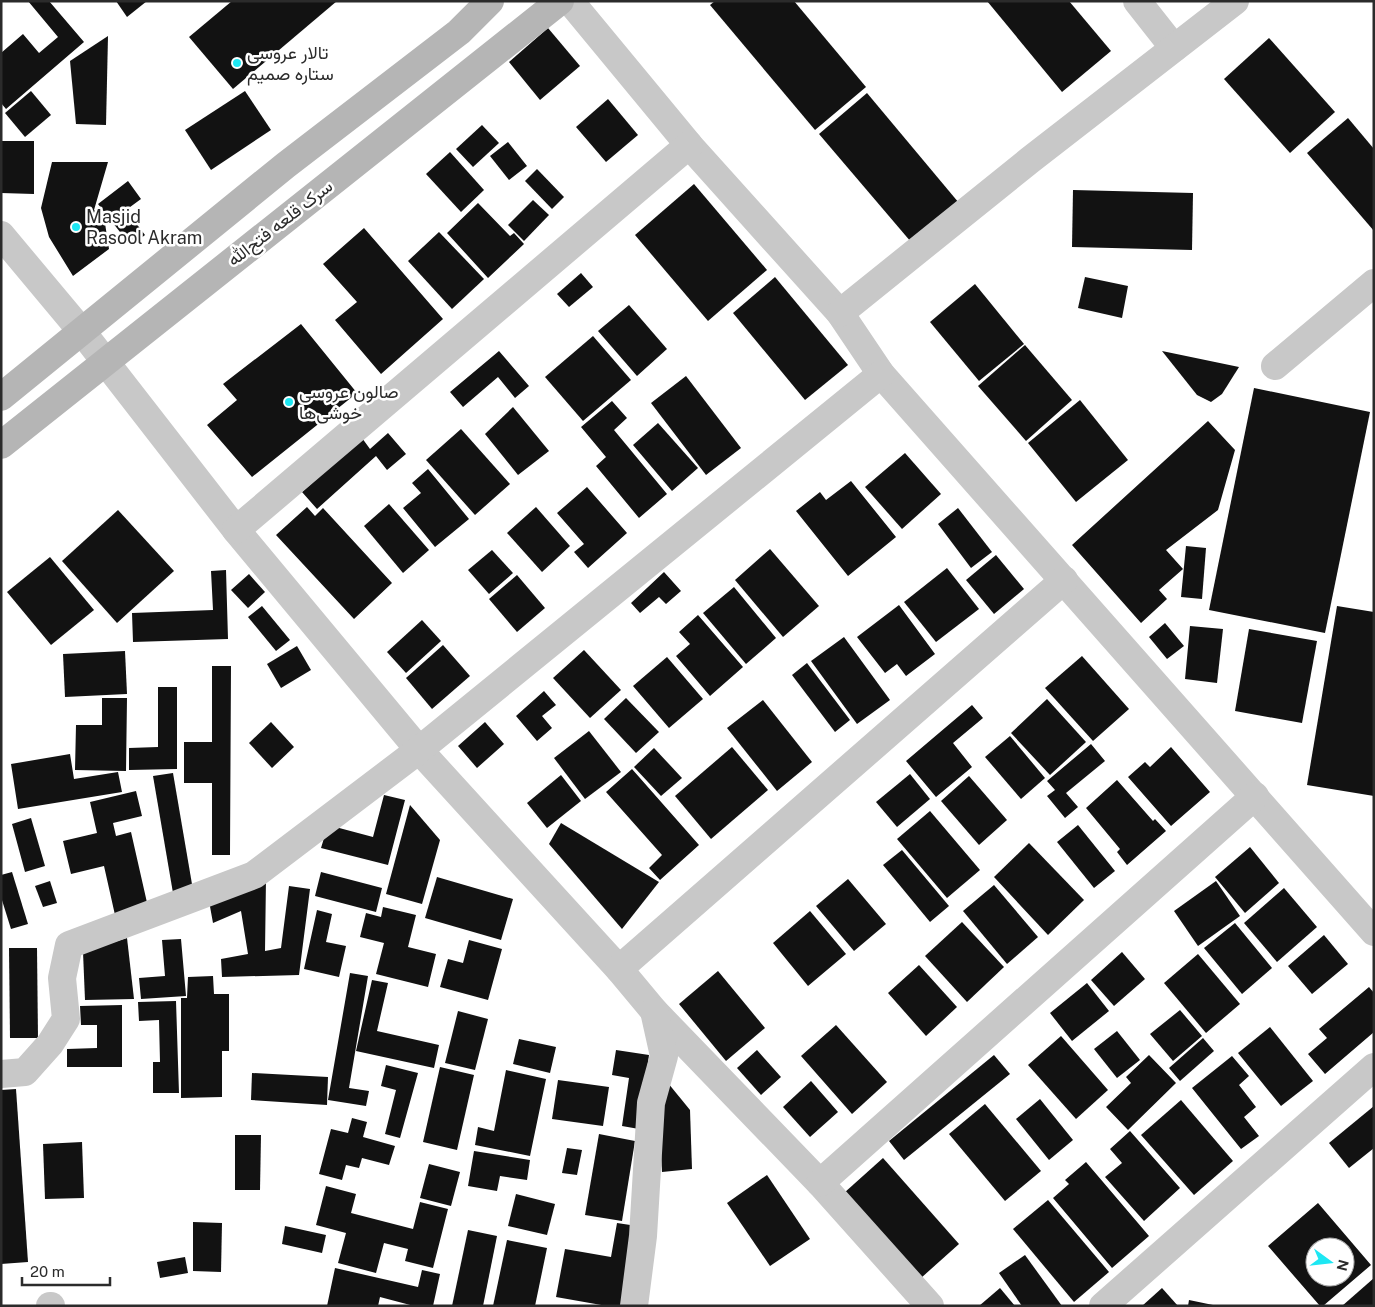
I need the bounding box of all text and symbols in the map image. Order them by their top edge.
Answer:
place label: تالار عروسی ستاره صمیم [247,42,334,86]
marker: تالار عروسی ستاره صمیم [231,57,243,69]
street label: سرک قلعه فتح‌الله [223,175,338,272]
place label: Masjid Rasool Akram [86,206,202,248]
marker: Masjid Rasool Akram [70,221,82,233]
place label: صالون عروسی خوشی‌ها [299,381,398,424]
marker: صالون عروسی خوشی‌ها [283,396,295,408]
north arrow [1305,1237,1355,1287]
scale bar [22,1254,110,1286]
text: N [1333,1258,1352,1273]
text: 20 m [30,1263,65,1280]

